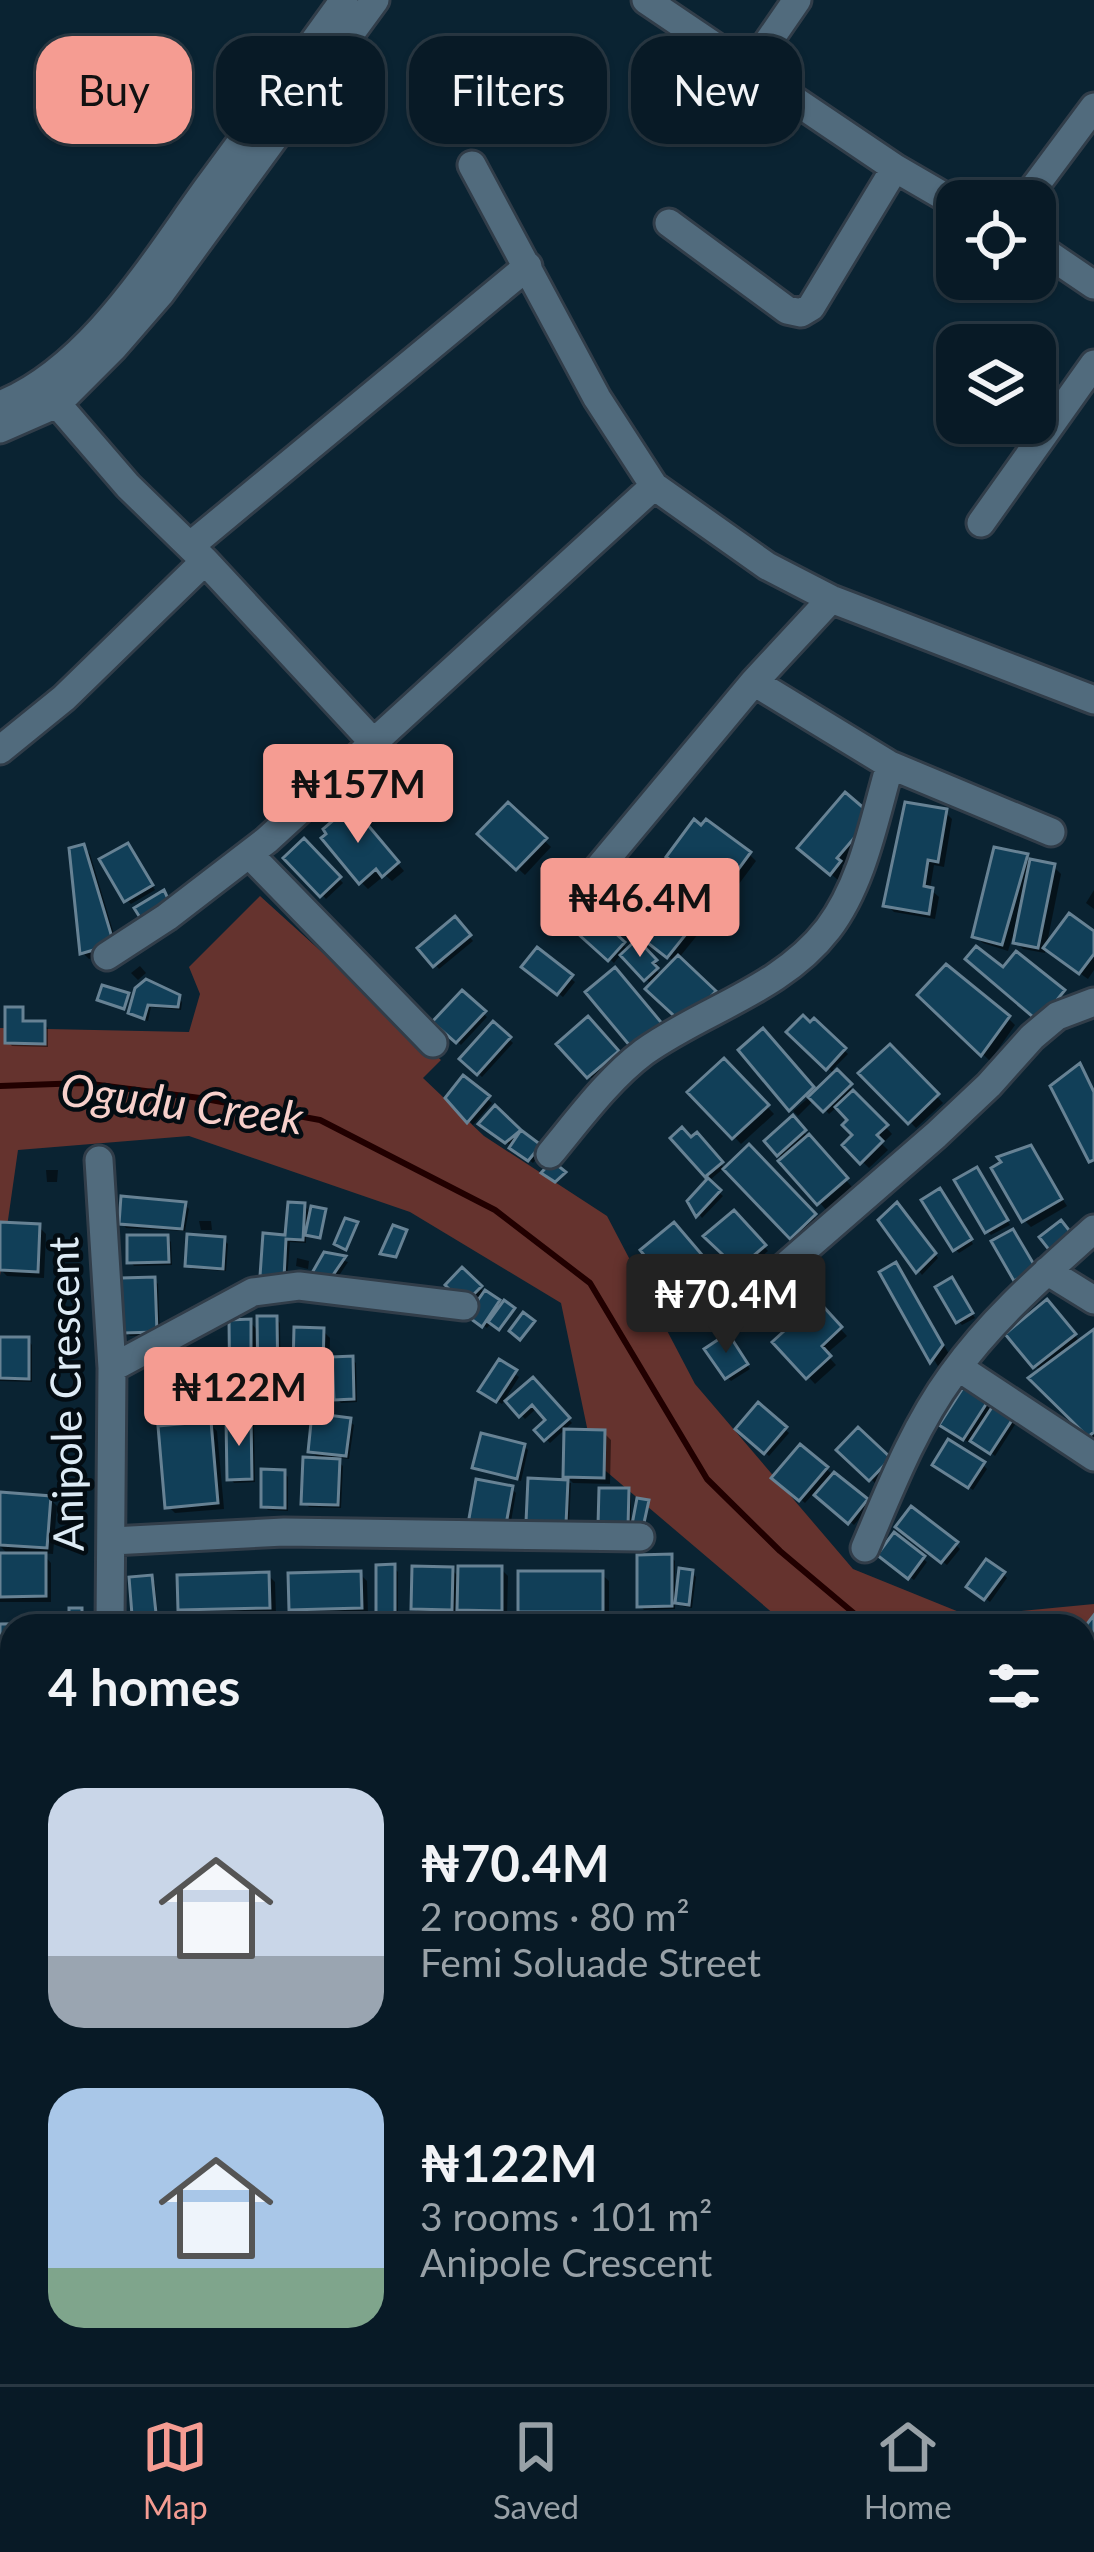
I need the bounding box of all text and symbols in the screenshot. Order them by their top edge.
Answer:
chip: Buy [36,36,192,144]
chip: Rent [216,36,385,144]
chip: Filters [409,36,607,144]
chip: New [631,36,802,144]
map controls [936,180,1056,444]
button: locate [936,180,1056,300]
button: layers [936,324,1056,444]
pin: ₦157M [274,744,442,846]
text: ₦157M [290,760,426,806]
pin: ₦46.4M [542,858,738,960]
text: ₦46.4M [567,874,713,920]
water label: Ogudu Creek [58,1061,307,1145]
street label: Anipole Crescent [37,1236,93,1552]
pin: ₦70.4M [628,1254,824,1356]
text: ₦70.4M [653,1270,799,1316]
pin: ₦122M [155,1347,323,1449]
text: ₦122M [171,1363,307,1409]
icon: filters [981,1653,1047,1719]
text: 4 homes [48,1656,240,1717]
text: ₦70.4M [420,1832,610,1893]
icon: home [144,1836,288,1980]
text: 2 rooms · 80 m² [420,1893,690,1939]
text: Femi Soluade Street [420,1939,761,1985]
text: ₦122M [420,2132,598,2193]
icon: home [144,2136,288,2280]
text: 3 rooms · 101 m² [420,2193,712,2239]
text: Anipole Crescent [420,2239,712,2285]
tab: Map [142,2414,208,2526]
tab: Saved [493,2414,579,2526]
tab: Home [864,2414,952,2526]

